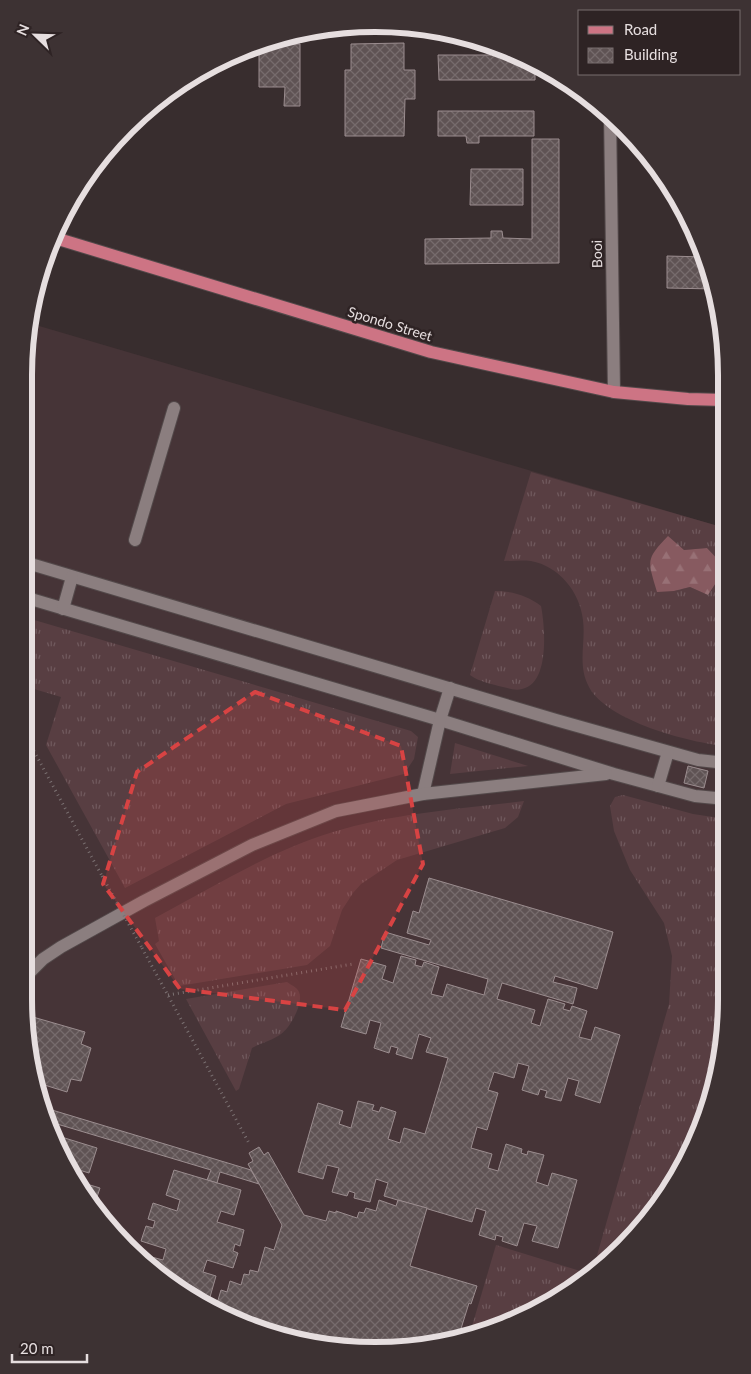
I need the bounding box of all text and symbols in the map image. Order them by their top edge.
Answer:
north arrow [10,10,60,60]
legend [578,10,741,75]
text: Road [624,20,657,38]
text: N [13,21,33,38]
text: Building [624,45,677,63]
street label: Booi [588,240,605,268]
street label: Spondo Street [346,303,434,344]
scale bar [12,1332,88,1364]
text: 20 m [20,1339,54,1357]

